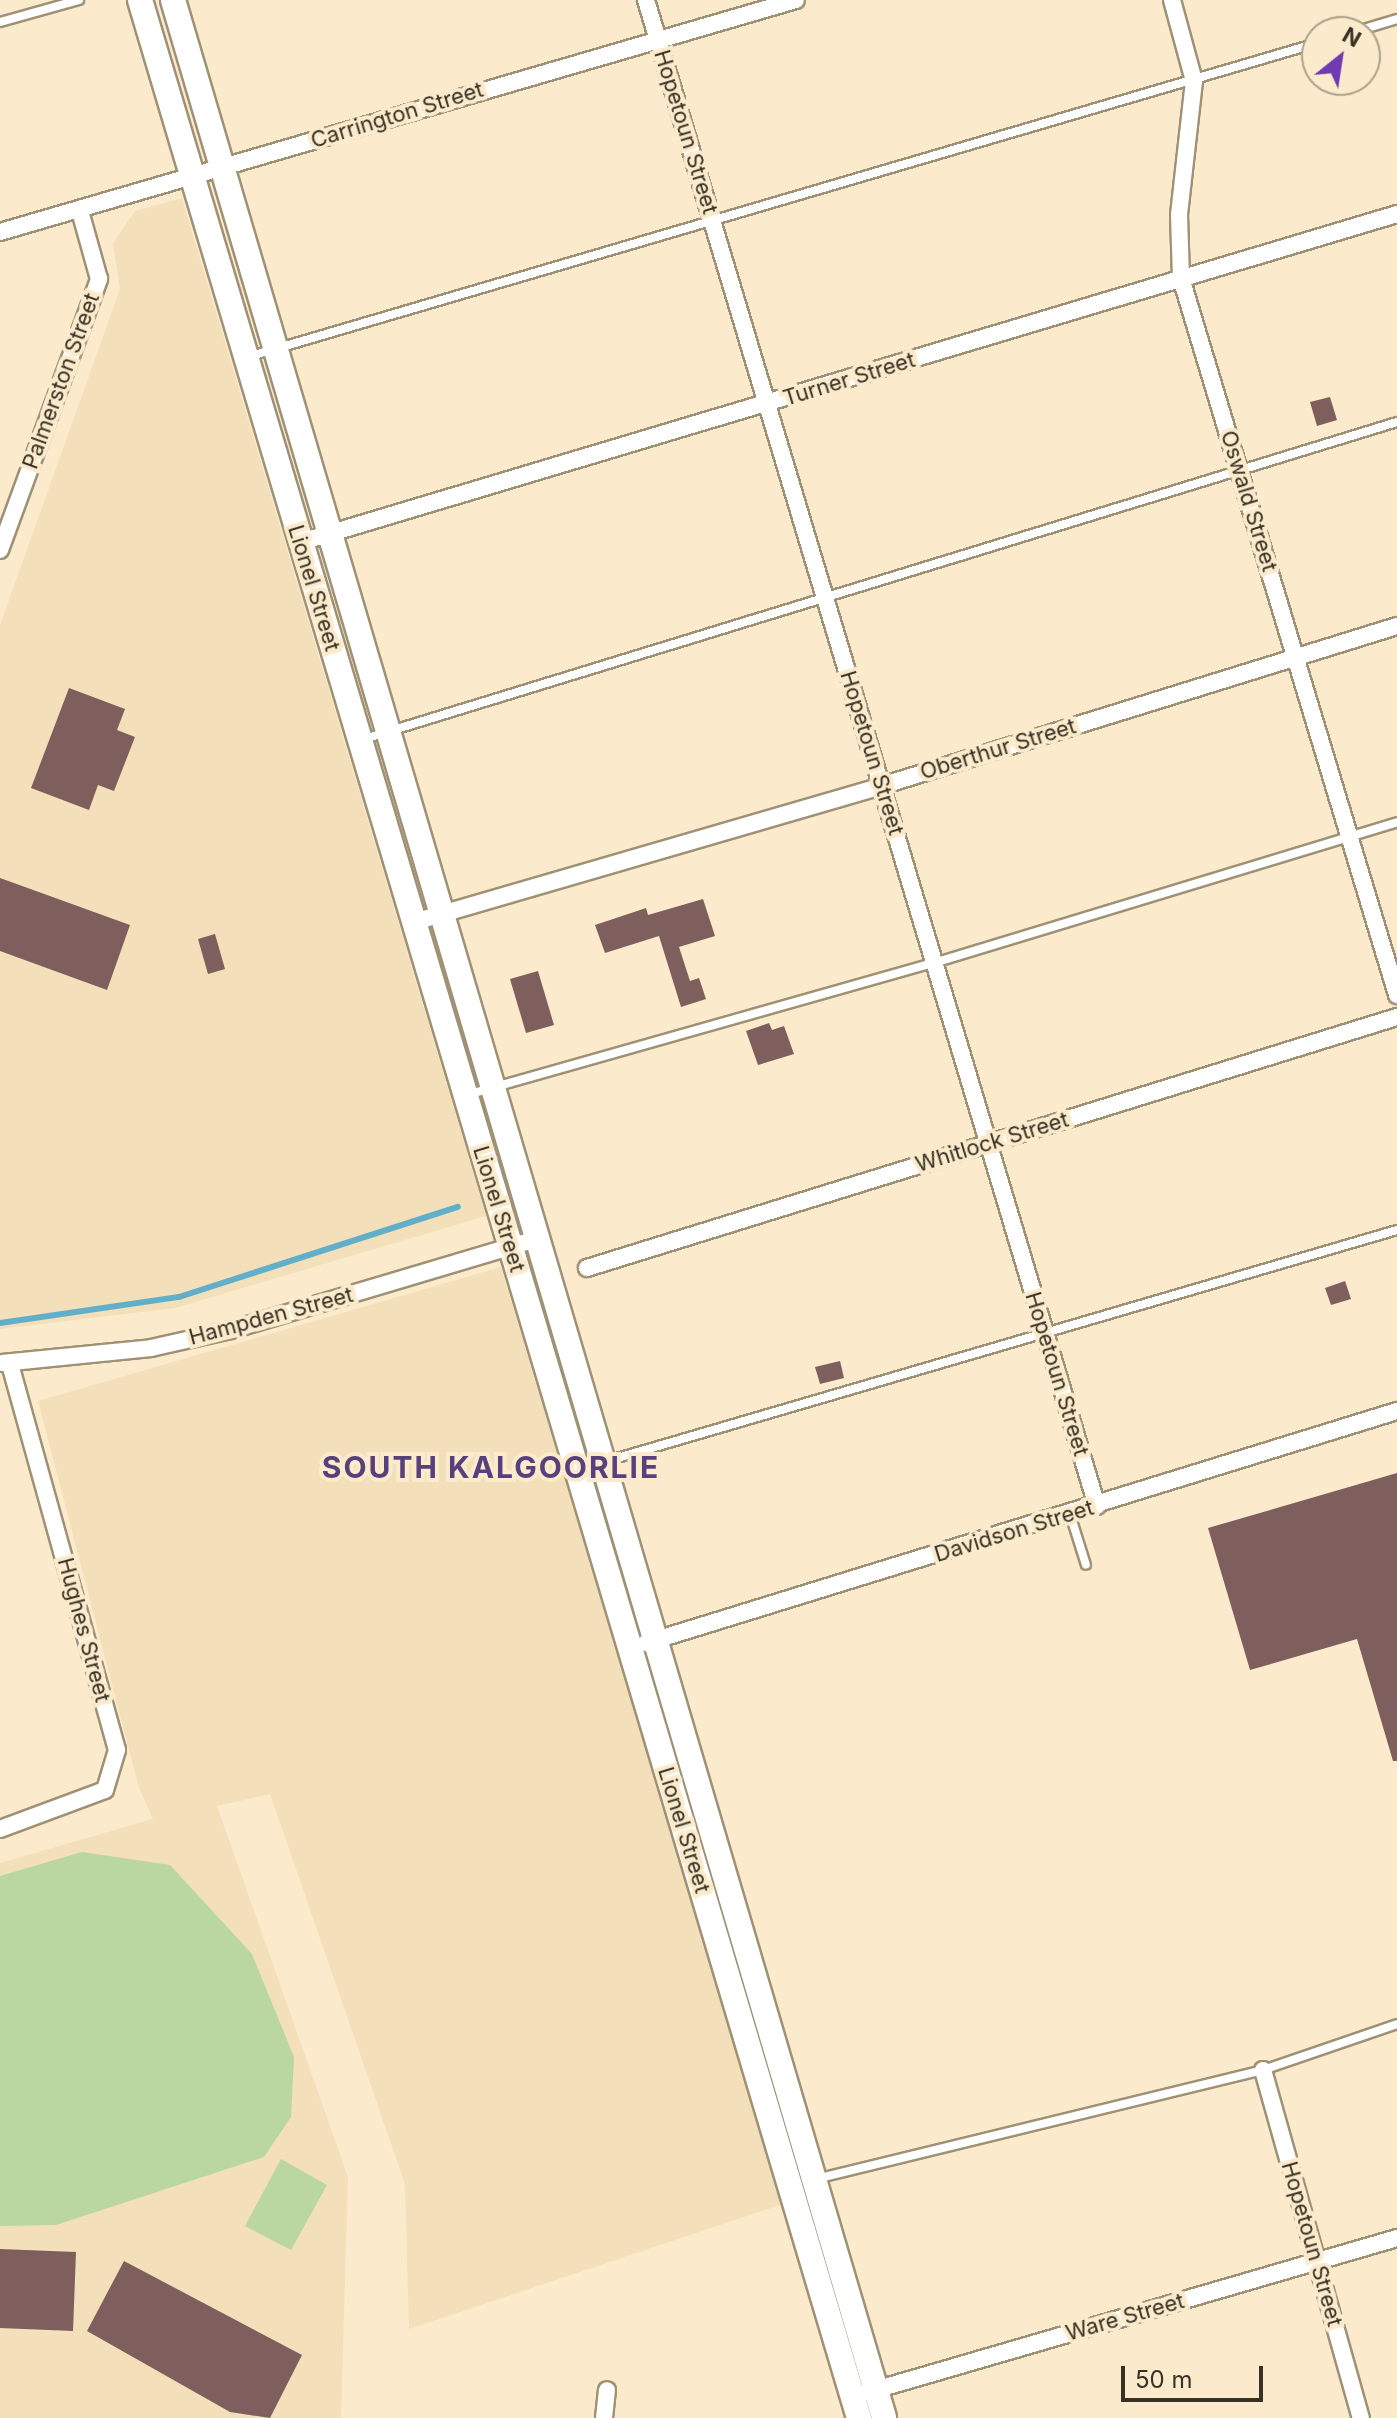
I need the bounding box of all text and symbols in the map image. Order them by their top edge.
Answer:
north arrow [1301,16,1381,96]
text: N [1338,21,1366,52]
street label: Hopetoun Street [648,47,724,217]
street label: Carrington Street [308,76,486,154]
street label: Palmerston Street [17,289,105,473]
street label: Turner Street [780,346,918,412]
street label: Oswald Street [1215,427,1283,575]
street label: Lionel Street [282,522,346,654]
street label: Hopetoun Street [834,668,910,838]
street label: Oberthur Street [917,713,1079,785]
street label: Whitlock Street [912,1106,1072,1178]
street label: Lionel Street [467,1143,531,1275]
street label: Hampden Street [186,1281,356,1351]
street label: Hopetoun Street [1019,1289,1095,1459]
district label: SOUTH KALGOORLIE [322,1449,660,1485]
street label: Davidson Street [931,1494,1097,1568]
street label: Hughes Street [52,1555,116,1705]
street label: Lionel Street [652,1764,716,1896]
street label: Hopetoun Street [1276,2159,1348,2329]
street label: Ware Street [1063,2288,1187,2346]
scale bar [1125,2350,1267,2400]
text: 50 m [1135,2365,1193,2394]

